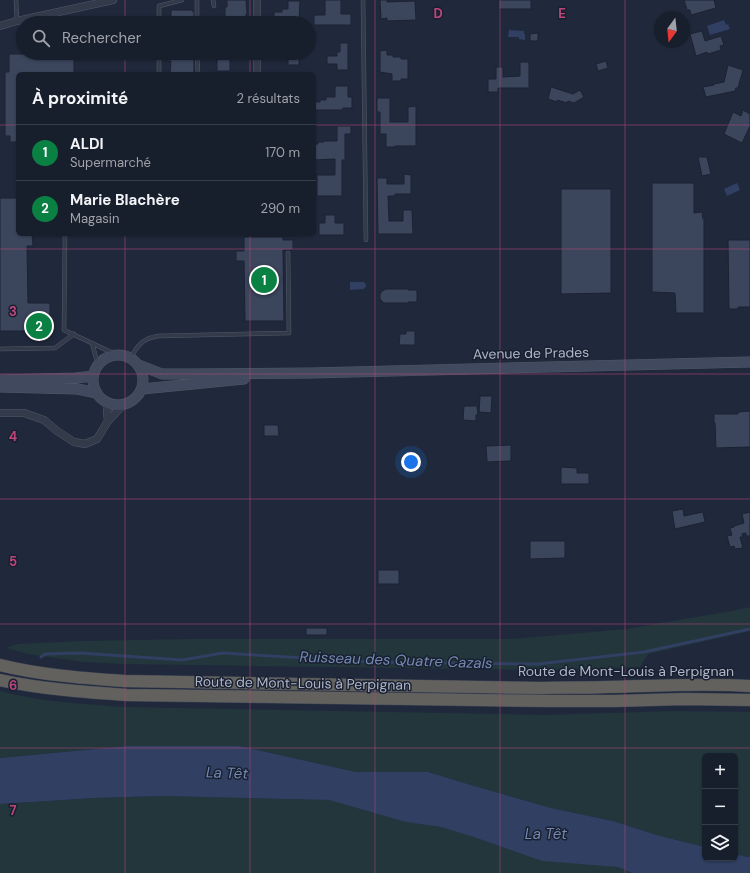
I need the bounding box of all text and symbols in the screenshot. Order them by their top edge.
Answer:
text: D [433,5,443,22]
text: E [558,5,566,22]
north arrow [654,12,690,48]
search box [16,16,316,60]
icon: search [30,27,52,49]
text: Rechercher [62,28,141,48]
text: À proximité [32,87,128,109]
text: 2 résultats [237,90,300,107]
text: ALDI [70,134,104,154]
text: 1 [43,144,47,161]
text: 170 m [265,144,300,161]
text: Supermarché [70,154,151,171]
text: Marie Blachère [70,190,180,210]
text: 2 [41,200,49,217]
text: 290 m [261,200,300,217]
text: Magasin [70,210,119,227]
pin: 1 [251,265,277,295]
text: 3 [9,303,17,320]
pin: 2 [26,311,52,341]
street label: Avenue de Prades [473,343,589,363]
text: 4 [9,428,17,445]
your location [401,452,421,472]
text: 5 [9,553,17,570]
water label: Ruisseau des Quatre Cazals [299,647,493,673]
street label: Route de Mont-Louis à Perpignan [518,662,734,680]
street label: Route de Mont-Louis à Perpignan [195,672,411,694]
text: 6 [9,677,17,694]
map controls [702,753,738,861]
button: + [702,753,738,789]
water label: La Têt [206,762,249,784]
button: − [702,789,738,825]
text: 7 [10,802,17,819]
water label: La Têt [525,824,567,844]
button: layers [702,825,738,861]

